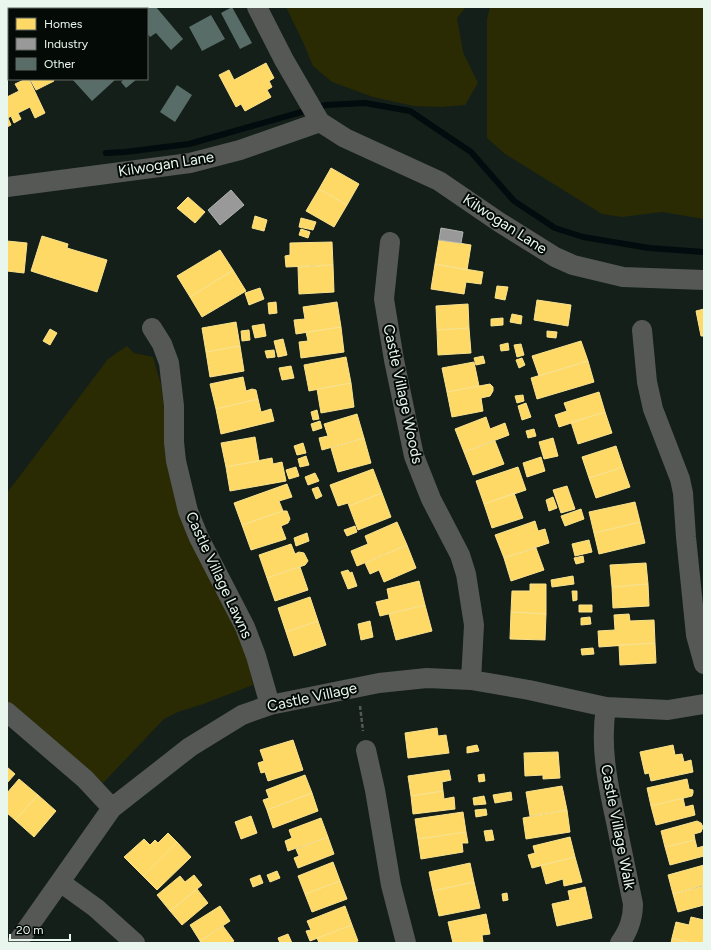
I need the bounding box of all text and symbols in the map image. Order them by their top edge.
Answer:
legend [8,8,148,80]
text: Homes [44,17,83,31]
text: Industry [44,37,89,51]
text: Other [44,57,75,71]
street label: Kilwogan Lane [117,148,215,180]
street label: Kilwogan Lane [460,190,550,258]
street label: Castle Village Woods [379,323,427,465]
street label: Castle Village Lawns [182,509,256,641]
street label: Castle Village [265,679,359,715]
street label: Castle Village Walk [597,763,639,892]
scale bar [10,916,70,942]
text: 20 m [16,923,44,937]

